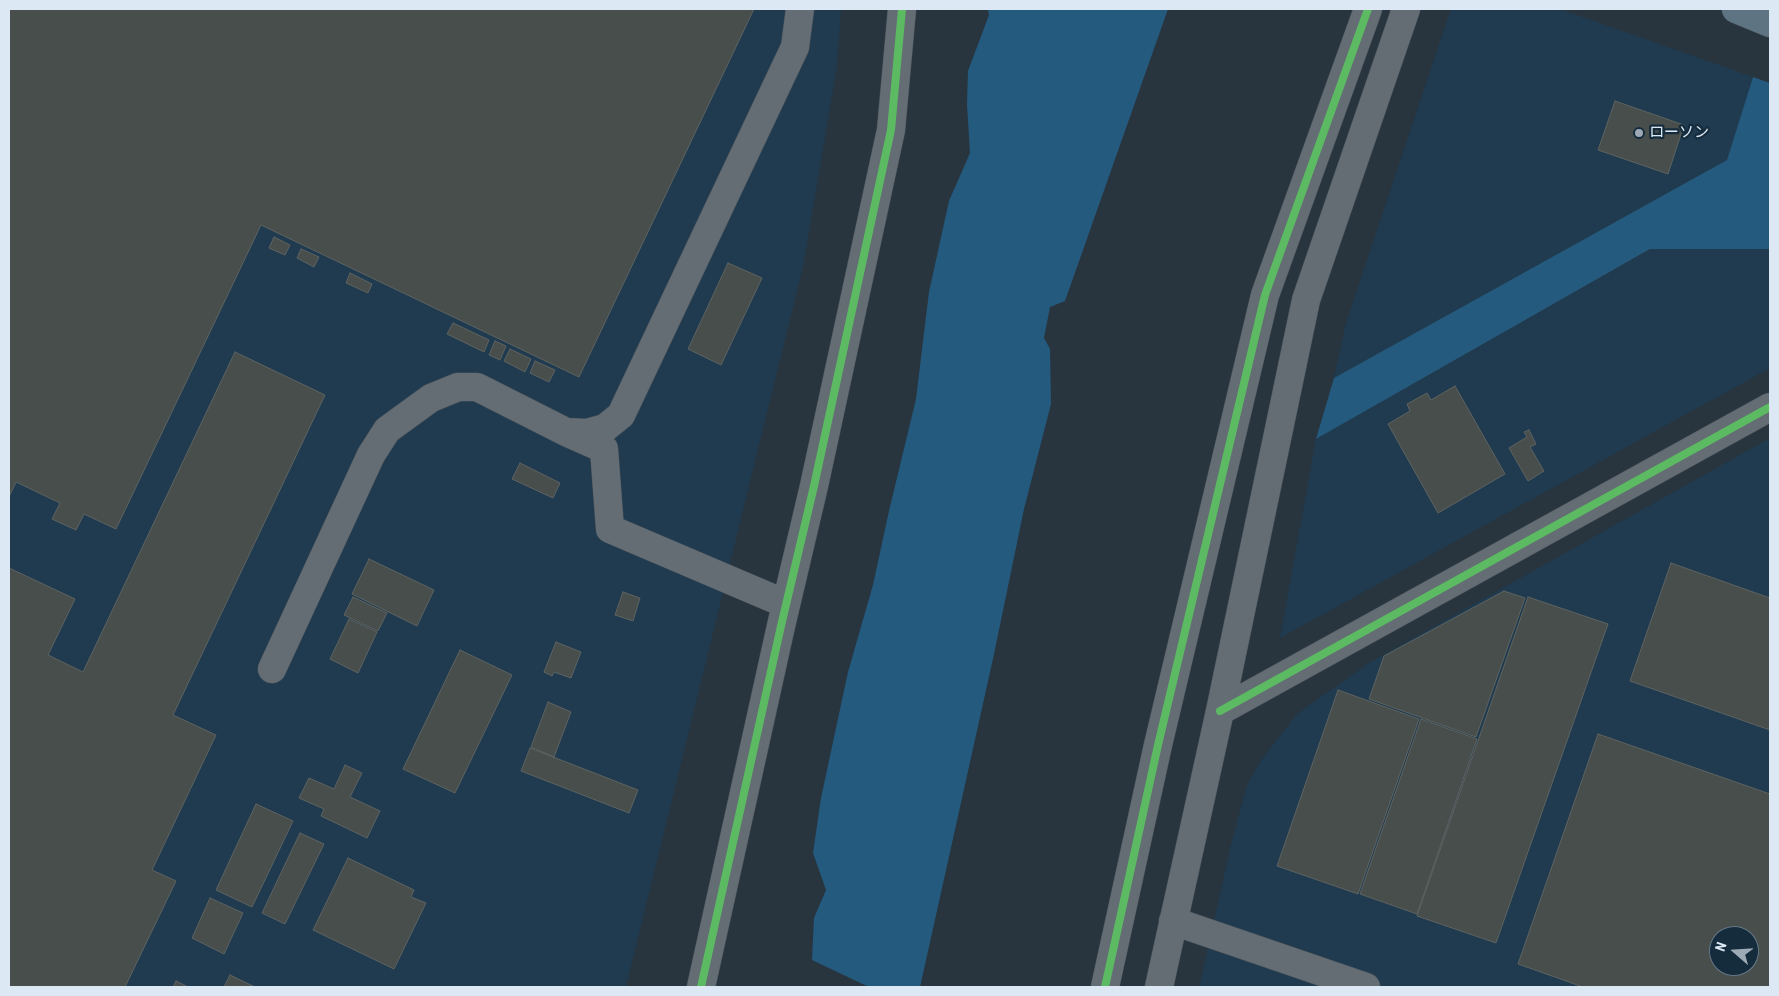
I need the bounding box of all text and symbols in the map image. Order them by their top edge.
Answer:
place label: ローソン [1649,124,1709,142]
marker: ローソン [1633,127,1645,139]
north arrow [1709,926,1759,976]
text: N [1712,940,1730,953]

